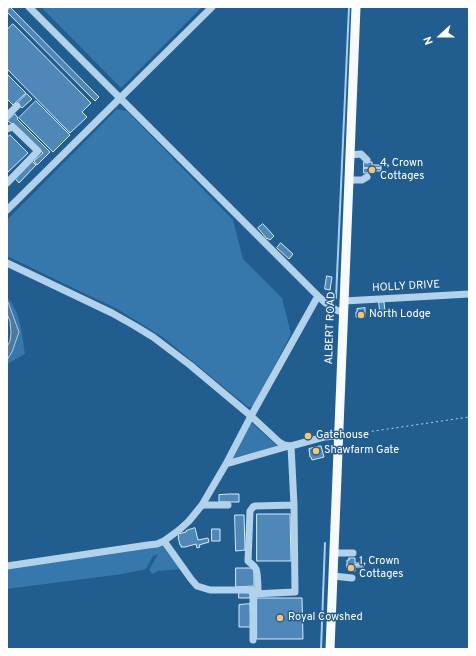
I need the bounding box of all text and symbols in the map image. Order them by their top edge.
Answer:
north arrow [420,16,460,56]
text: N [421,34,437,46]
place label: 4, Crown Cottages [380,157,424,183]
marker: 4, Crown Cottages [367,165,377,175]
street label: HOLLY DRIVE [372,279,440,295]
street label: ALBERT ROAD [323,291,339,365]
place label: North Lodge [369,308,431,322]
marker: North Lodge [356,310,366,320]
place label: Gatehouse [316,429,369,443]
marker: Gatehouse [303,431,313,441]
place label: Shawfarm Gate [324,444,399,458]
marker: Shawfarm Gate [311,446,321,456]
place label: 1, Crown Cottages [359,555,403,581]
marker: 1, Crown Cottages [346,563,356,573]
place label: Royal Cowshed [288,611,363,625]
marker: Royal Cowshed [275,613,285,623]

